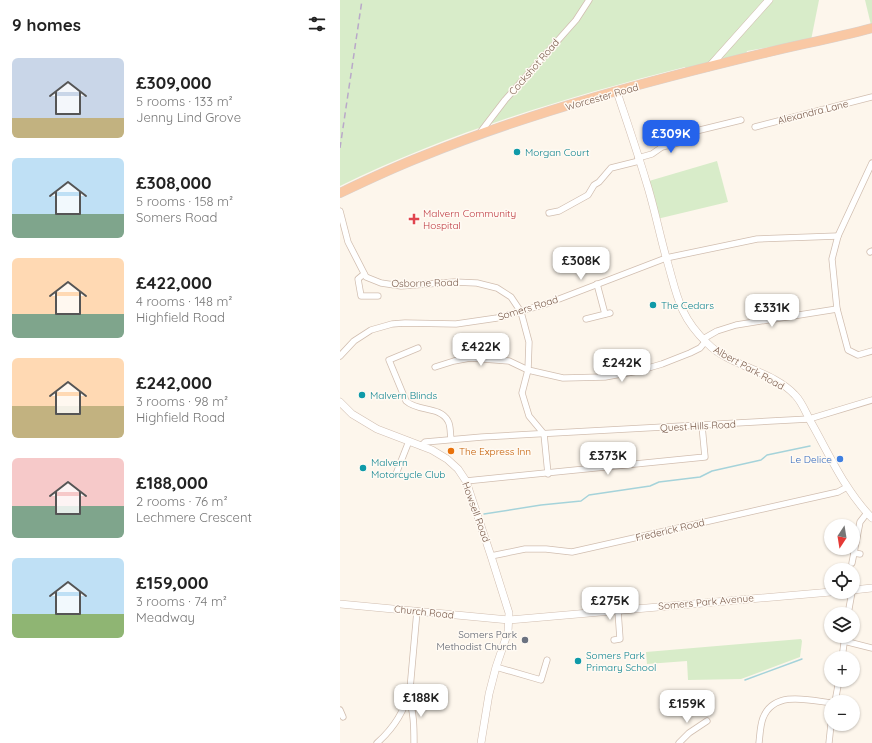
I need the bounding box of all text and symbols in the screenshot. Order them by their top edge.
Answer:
icon: filters [306,13,328,35]
text: 9 homes [12,14,81,35]
street label: Cockshot Road [506,36,562,98]
text: £309,000 [136,72,211,93]
icon: home [44,74,92,122]
street label: Worcester Road [564,80,640,114]
text: 5 rooms · 133 m² [136,93,233,109]
street label: Alexandra Lane [776,97,850,127]
text: Jenny Lind Grove [136,109,241,125]
pin: £309K [643,120,699,154]
text: £309K [652,125,690,141]
place label: Morgan Court [525,146,590,159]
marker: Morgan Court [512,147,522,157]
text: £308,000 [136,172,211,193]
icon: home [44,174,92,222]
text: 5 rooms · 158 m² [136,193,233,209]
place label: Malvern Community Hospital [423,207,516,232]
text: Somers Road [136,209,217,225]
marker: Malvern Community Hospital [408,213,420,225]
pin: £308K [553,247,609,281]
text: £308K [562,252,600,268]
text: £422,000 [136,272,212,293]
icon: home [44,274,92,322]
street label: Osborne Road [391,276,459,290]
text: 4 rooms · 148 m² [136,293,232,309]
street label: Somers Road [496,293,560,323]
pin: £331K [744,294,800,328]
place label: The Cedars [661,299,714,312]
text: £331K [754,299,790,315]
marker: The Cedars [648,300,658,310]
text: Highfield Road [136,309,225,325]
pin: £422K [453,333,509,367]
text: £422K [461,338,501,354]
street label: Albert Park Road [711,343,787,393]
pin: £242K [594,349,650,383]
text: £242K [602,354,642,370]
text: £242,000 [136,372,212,393]
icon: home [44,374,92,422]
place label: Malvern Blinds [370,389,437,402]
marker: Malvern Blinds [357,390,367,400]
text: 3 rooms · 98 m² [136,393,228,409]
text: Highfield Road [136,409,225,425]
street label: Quest Hills Road [660,418,736,434]
pin: £373K [580,442,636,476]
place label: The Express Inn [459,445,531,458]
marker: The Express Inn [446,446,456,456]
text: £373K [589,447,627,463]
place label: Le Delice [790,453,832,466]
marker: Le Delice [835,454,845,464]
place label: Malvern Motorcycle Club [371,456,445,481]
marker: Malvern Motorcycle Club [358,463,368,473]
text: £188,000 [136,472,208,493]
icon: home [44,474,92,522]
street label: Howsell Road [459,480,493,544]
text: 2 rooms · 76 m² [136,493,228,509]
text: Lechmere Crescent [136,509,252,525]
street label: Frederick Road [634,516,706,544]
north arrow [824,519,860,555]
map controls [824,519,860,731]
button: locate [824,563,860,599]
text: £159,000 [136,572,208,593]
icon: home [44,574,92,622]
pin: £275K [582,587,638,621]
street label: Somers Park Avenue [658,591,755,613]
text: £275K [591,592,629,608]
text: 3 rooms · 74 m² [136,593,227,609]
street label: Church Road [394,602,454,622]
button: layers [824,607,860,643]
text: Meadway [136,609,195,625]
place label: Somers Park Methodist Church [437,628,517,653]
marker: Somers Park Methodist Church [520,635,530,645]
place label: Somers Park Primary School [586,649,656,674]
button: + [824,651,860,687]
marker: Somers Park Primary School [573,656,583,666]
pin: £188K [393,684,449,718]
text: £188K [403,689,439,705]
pin: £159K [659,690,715,724]
text: £159K [669,695,705,711]
button: − [824,695,860,731]

